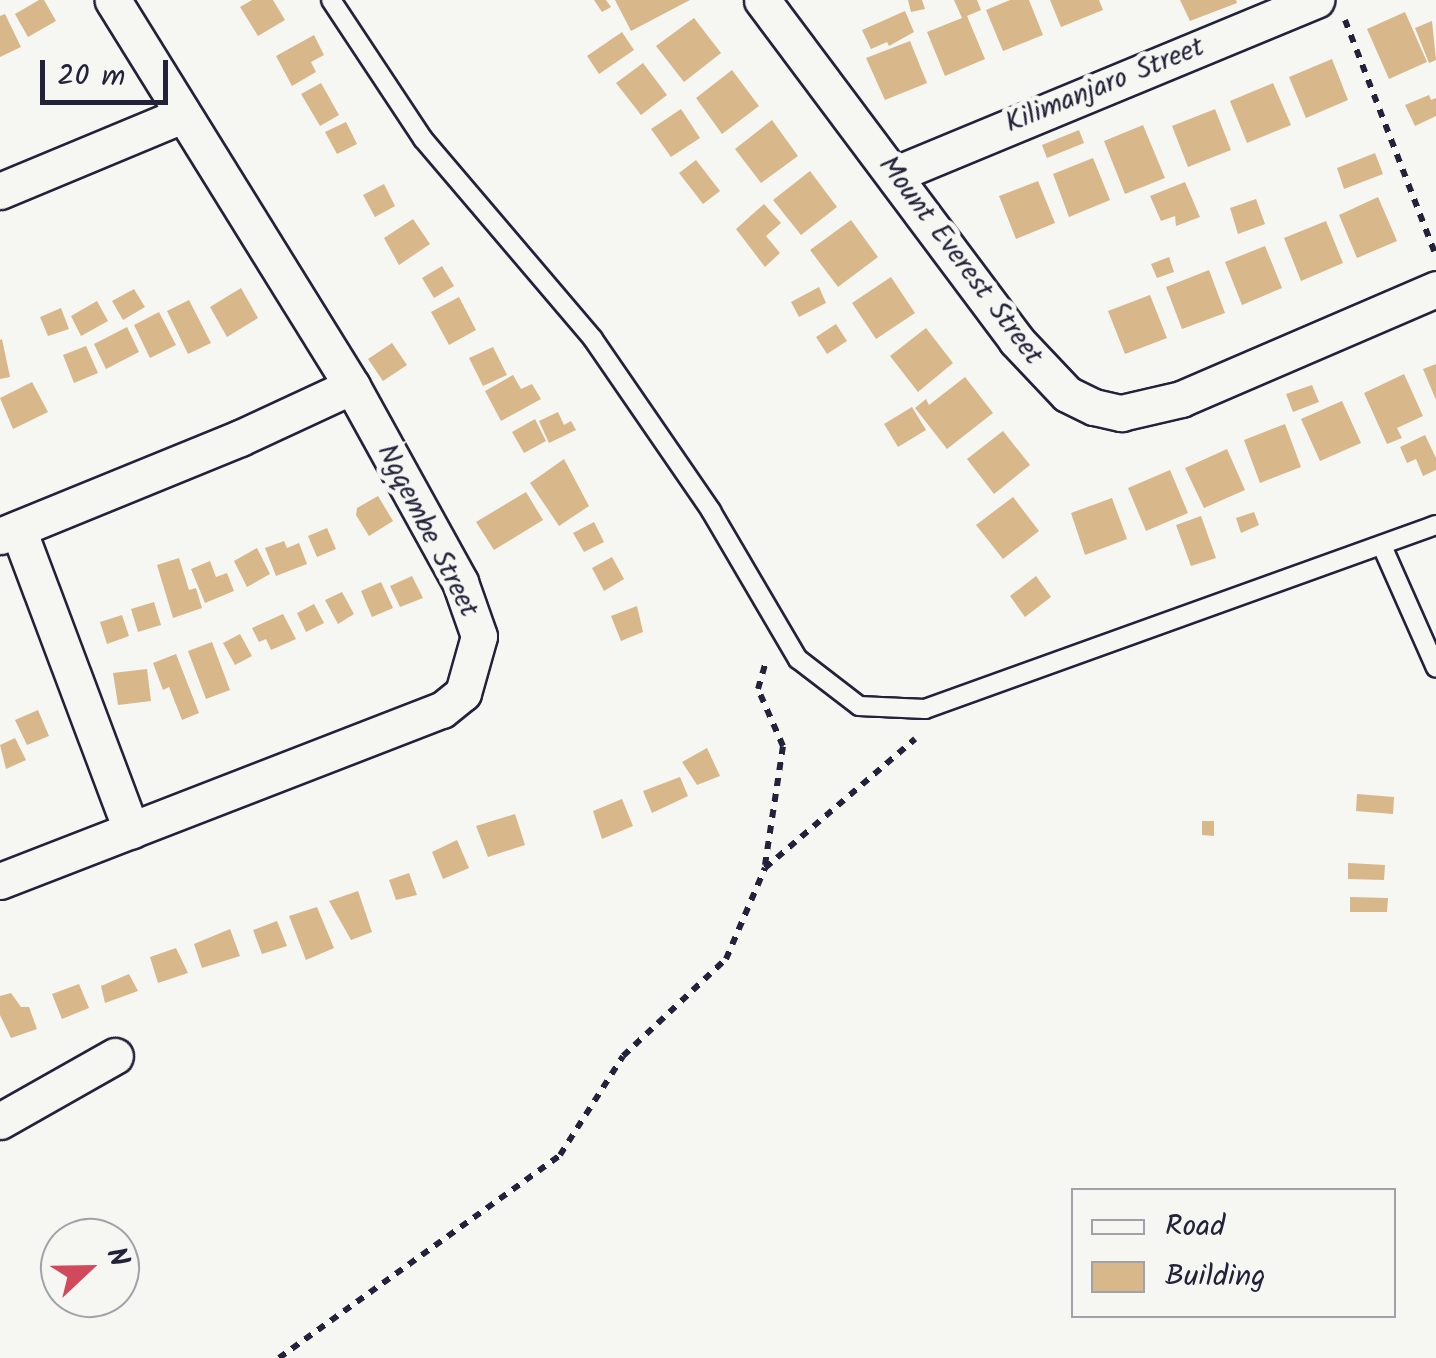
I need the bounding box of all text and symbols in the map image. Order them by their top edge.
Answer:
street label: Kilimanjaro Street [1001,31,1209,141]
scale bar [45,40,172,102]
text: 20 m [57,53,125,101]
street label: Mount Everest Street [870,150,1050,372]
street label: Ngqembe Street [369,439,485,623]
legend [1071,1188,1396,1318]
text: Road [1165,1203,1225,1251]
north arrow [40,1218,140,1318]
text: N [92,1241,141,1274]
text: Building [1165,1253,1265,1301]

